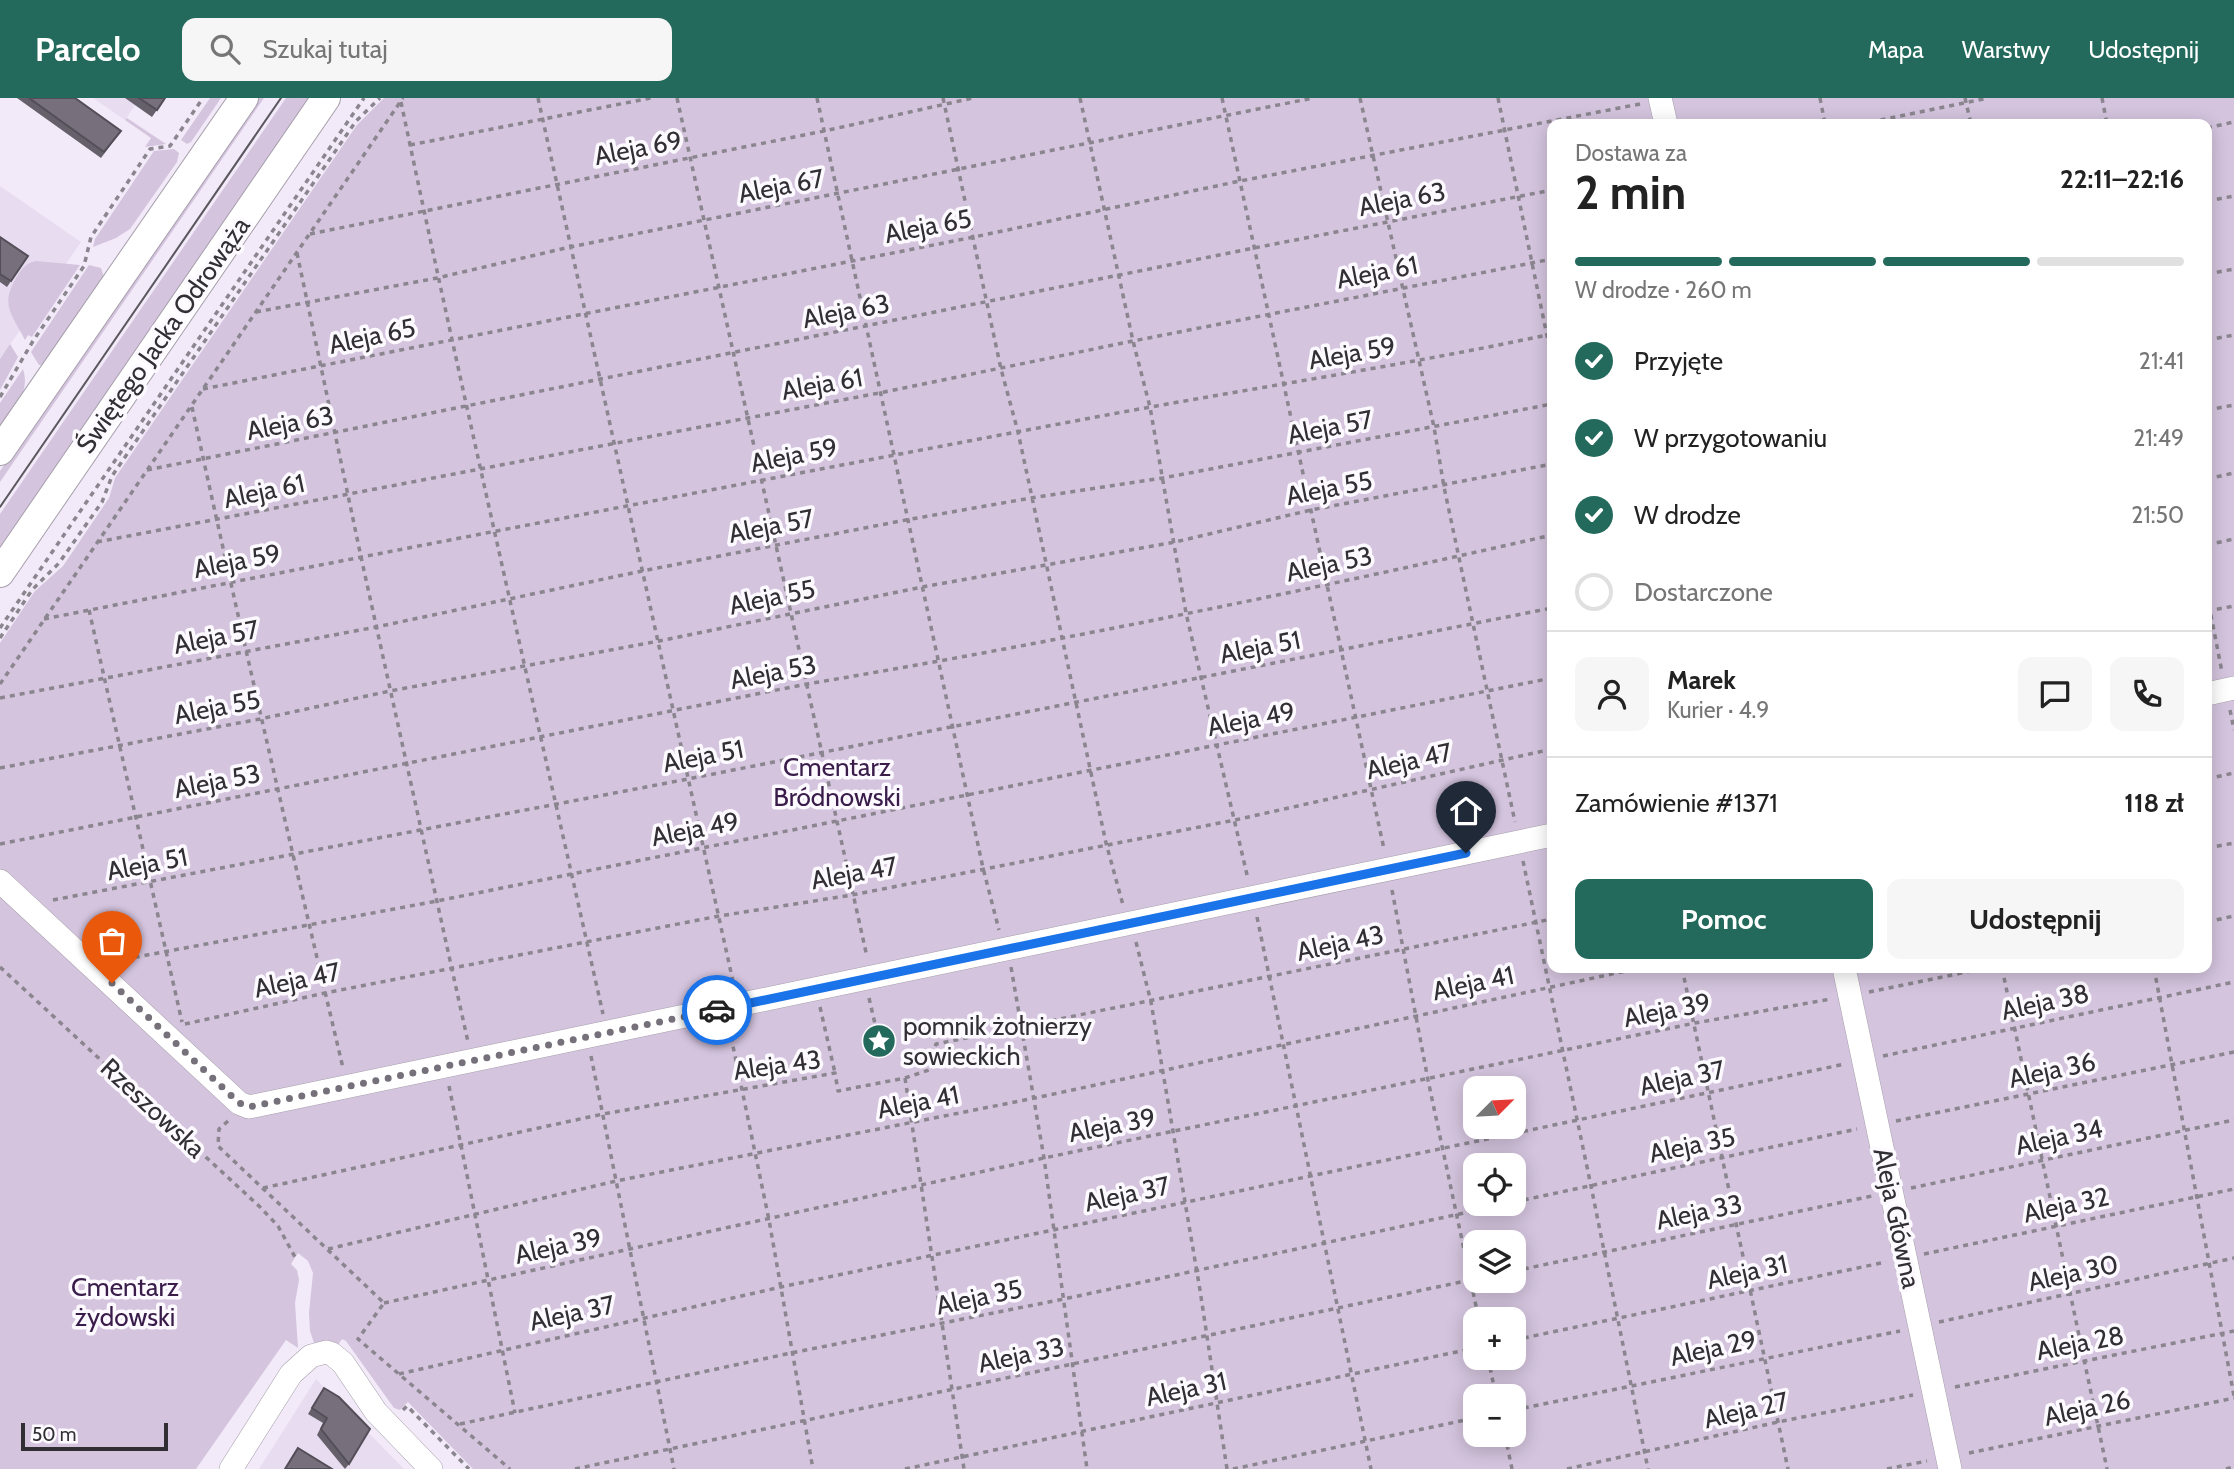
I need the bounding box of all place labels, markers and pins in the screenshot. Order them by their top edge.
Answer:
pin [1436,781,1496,853]
pin [82,911,142,983]
place label: pomnik żołnierzy sowieckich [903,1010,1092,1072]
place icon: pomnik żołnierzy sowieckich [860,1022,898,1060]

